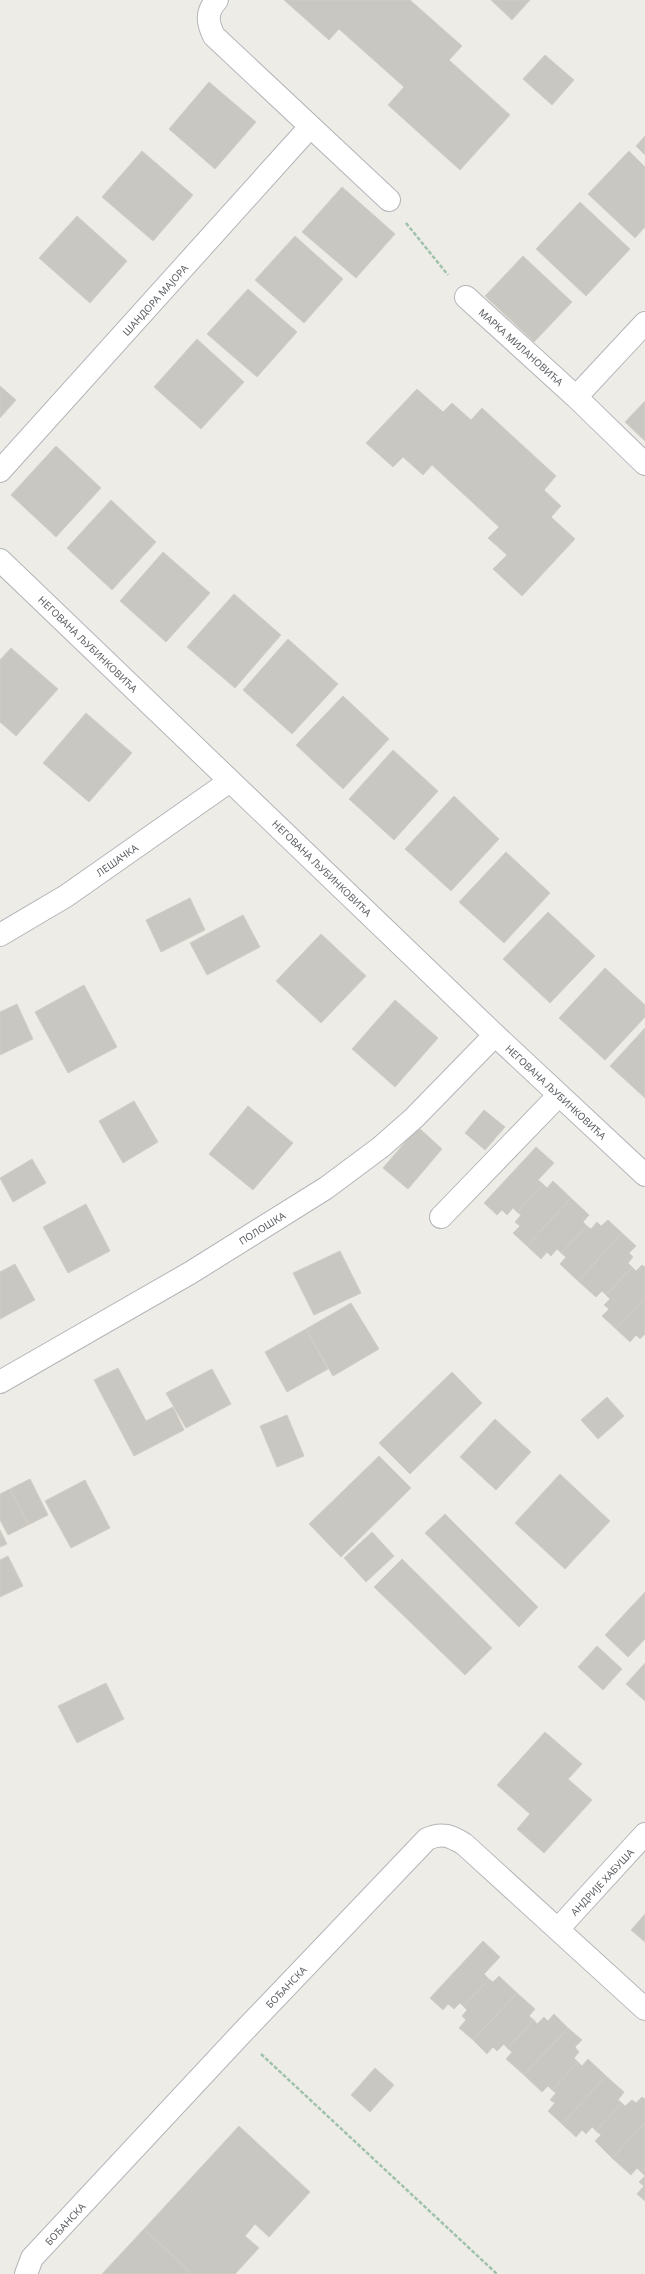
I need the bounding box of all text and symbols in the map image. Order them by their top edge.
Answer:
street label: ШАНДОРА МАЈОРА [119,261,191,339]
street label: МАРКА МИЛАНОВИЋА [476,305,567,389]
street label: НЕГОВАНА ЉУБИНКОВИЋА [35,593,141,696]
street label: НЕГОВАНА ЉУБИНКОВИЋА [269,817,375,920]
street label: ЛЕШАЧКА [93,840,141,880]
street label: НЕГОВАНА ЉУБИНКОВИЋА [503,1041,610,1143]
street label: ПОЛОШКА [236,1208,288,1248]
street label: АНДРИЈЕ ХАБУША [567,1845,637,1919]
street label: БОЂАНСКА [262,1962,310,2011]
street label: БОЂАНСКА [42,2199,89,2248]

